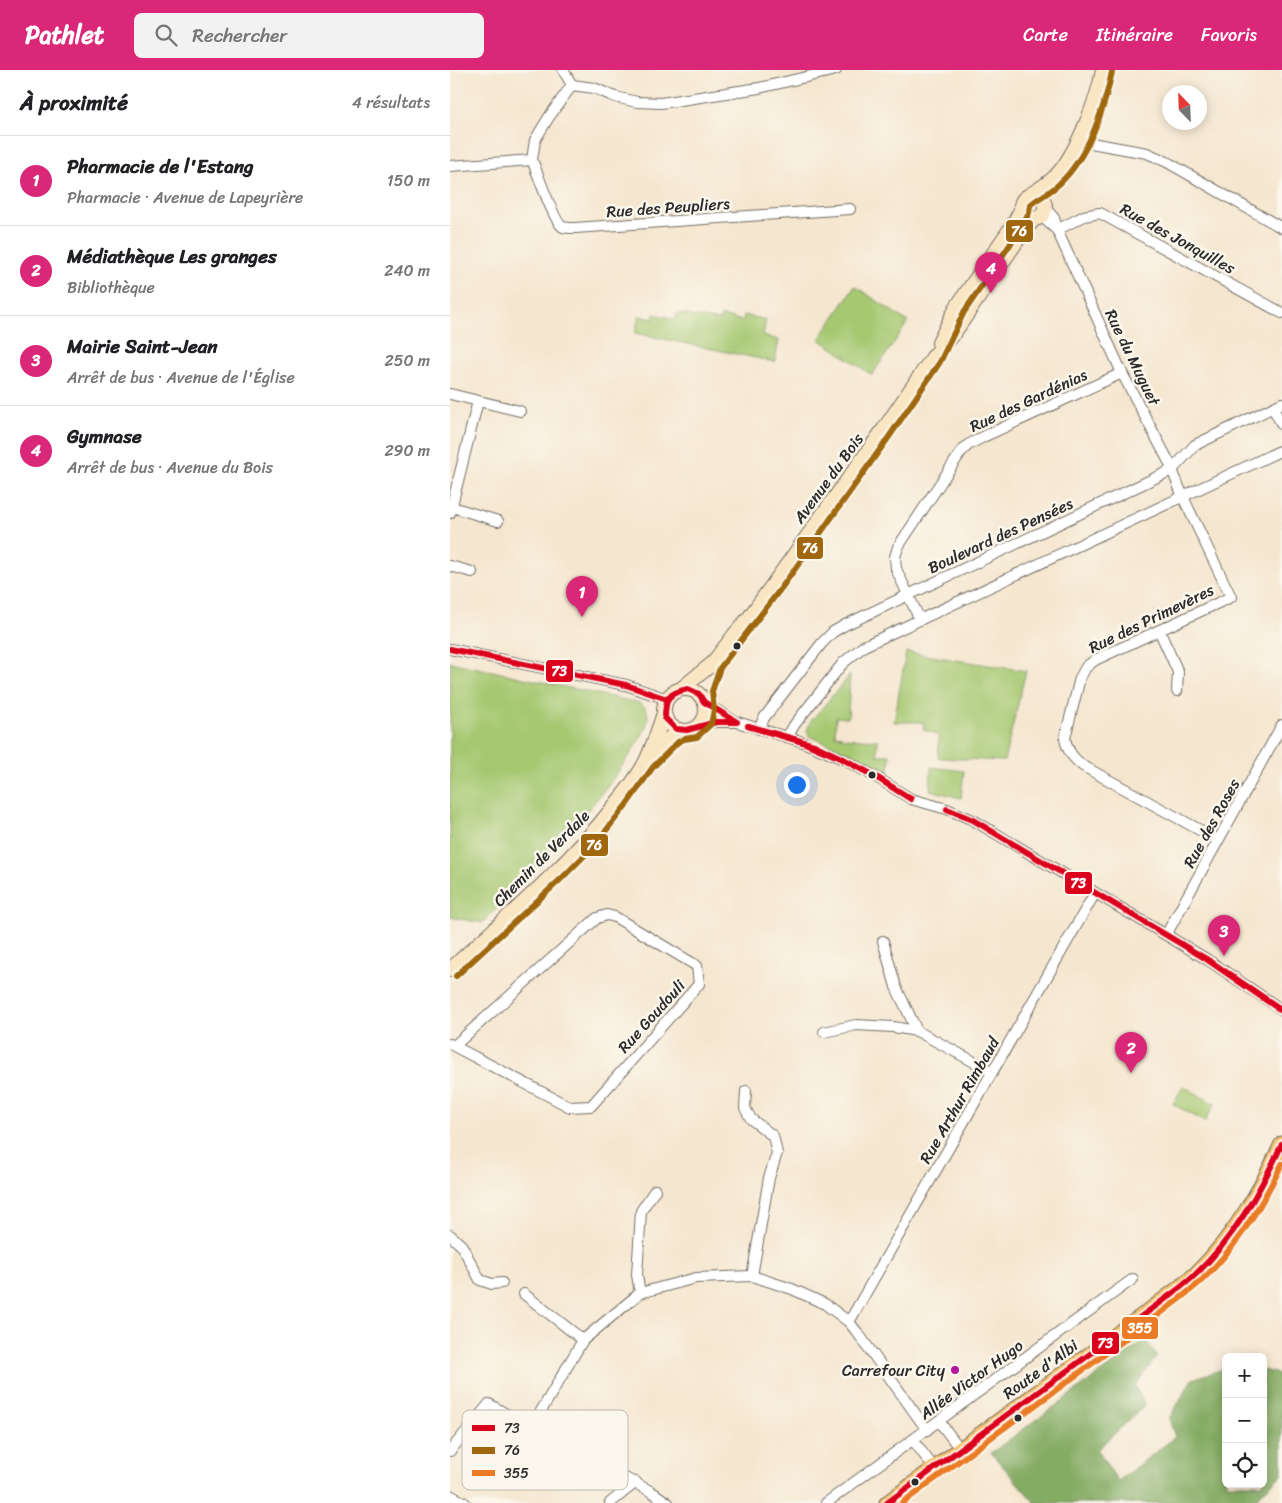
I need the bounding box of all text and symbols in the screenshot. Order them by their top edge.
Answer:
search box [134,13,484,58]
text: Pathlet [25,14,104,56]
text: Rechercher [192,19,287,52]
text: Carte [1023,19,1068,51]
text: Itinéraire [1096,19,1173,51]
text: Favoris [1201,19,1257,51]
icon: search [152,21,180,49]
text: À proximité [20,84,128,122]
north arrow [1162,85,1207,130]
text: 4 résultats [352,88,430,117]
text: Pharmacie de l'Estang [67,150,254,183]
text: 1 [33,166,39,195]
text: 150 m [387,166,430,195]
text: Pharmacie · Avenue de Lapeyrière [67,183,303,212]
street label: Rue des Peupliers [605,189,731,226]
street label: Rue des Jonquilles [1115,195,1241,282]
line badge: 76 [1005,219,1034,243]
text: 76 [1011,219,1027,244]
text: Médiathèque Les granges [67,240,277,273]
pin: 4 [975,252,1007,293]
text: 2 [31,256,41,285]
text: 240 m [384,256,430,285]
text: Bibliothèque [67,273,155,302]
street label: Rue du Muguet [1097,304,1169,411]
text: Mairie Saint-Jean [67,330,218,363]
text: 3 [32,346,40,375]
text: 250 m [384,346,430,375]
street label: Rue des Gardénias [964,360,1092,440]
text: Arrêt de bus · Avenue de l'Église [67,363,295,392]
text: Gymnase [67,420,142,453]
street label: Avenue du Bois [785,426,872,531]
text: 4 [31,436,41,465]
text: 290 m [384,436,430,465]
text: Arrêt de bus · Avenue du Bois [67,453,273,482]
street label: Boulevard des Pensées [923,489,1078,582]
line badge: 76 [796,536,824,560]
text: 76 [802,536,818,561]
street label: Rue des Primevères [1083,575,1220,661]
pin: 1 [566,576,598,617]
unlabelled marker [732,641,742,651]
line badge: 73 [545,659,574,683]
text: 73 [551,659,567,684]
unlabelled marker [867,770,877,780]
your location [784,772,810,798]
street label: Rue des Roses [1175,773,1248,873]
street label: Chemin de Verdale [486,803,597,914]
line badge: 76 [580,833,609,857]
text: 76 [586,833,602,858]
line badge: 73 [1064,871,1093,895]
text: 73 [1070,871,1086,896]
pin: 3 [1208,915,1240,956]
street label: Rue Goudouli [610,972,693,1060]
street label: Rue Arthur Rimbaud [911,1030,1008,1169]
pin: 2 [1115,1032,1147,1073]
line badge: 355 [1121,1316,1159,1340]
text: 355 [1127,1316,1153,1341]
street label: Route d'Albi [996,1331,1085,1407]
line badge: 73 [1091,1331,1120,1355]
text: 73 [1097,1331,1113,1356]
street label: Allée Victor Hugo [912,1332,1030,1428]
map controls [1222,1353,1267,1488]
button: + [1222,1353,1267,1398]
place label: Carrefour City [842,1356,946,1385]
marker: Carrefour City [949,1364,961,1376]
button: − [1222,1398,1267,1443]
legend [462,1410,628,1490]
unlabelled marker [1013,1413,1023,1423]
text: 73 [504,1416,520,1441]
text: 76 [504,1438,520,1463]
button: locate [1222,1443,1267,1488]
text: 355 [504,1461,529,1486]
unlabelled marker [910,1477,920,1487]

